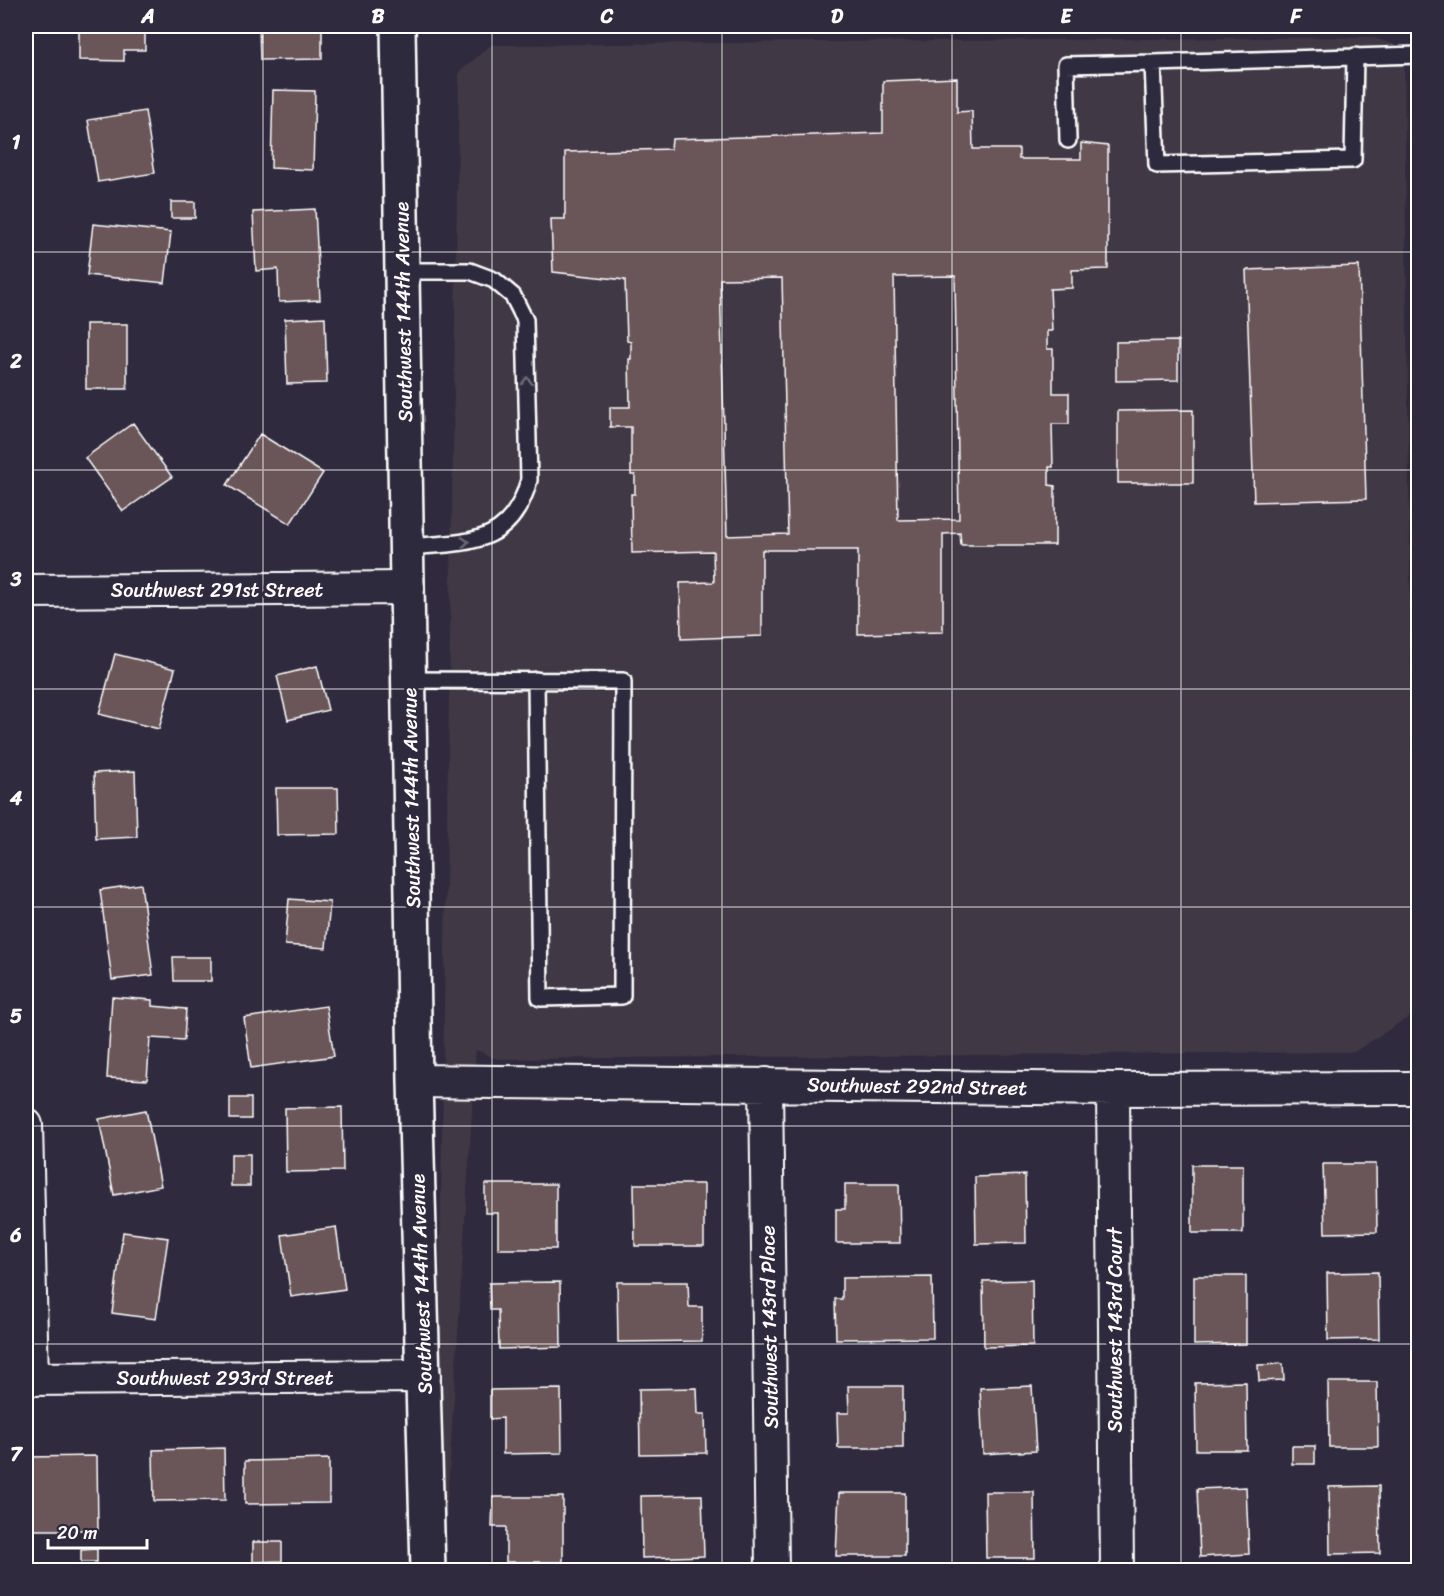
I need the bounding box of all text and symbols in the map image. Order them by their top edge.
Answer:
text: A [140,0,155,34]
text: B [372,0,385,34]
text: C [600,0,614,34]
text: D [831,0,844,34]
text: E [1060,0,1073,34]
text: F [1290,0,1303,34]
text: 1 [12,125,21,160]
street label: Southwest 144th Avenue [384,201,423,423]
text: 2 [9,344,22,379]
one-way arrow [520,377,533,386]
one-way arrow [461,536,470,549]
text: 3 [10,562,22,597]
street label: Southwest 291st Street [111,573,324,608]
street label: Southwest 144th Avenue [392,687,431,909]
text: 4 [9,781,23,816]
text: 5 [10,999,22,1034]
street label: Southwest 292nd Street [807,1067,1028,1106]
street label: Southwest 144th Avenue [400,1173,443,1395]
text: 6 [9,1218,22,1253]
street label: Southwest 143rd Place [750,1225,789,1429]
street label: Southwest 143rd Court [1098,1227,1133,1432]
street label: Southwest 293rd Street [117,1361,334,1396]
text: 7 [10,1437,23,1472]
scale bar [48,1512,147,1550]
text: 20 m [57,1517,97,1549]

